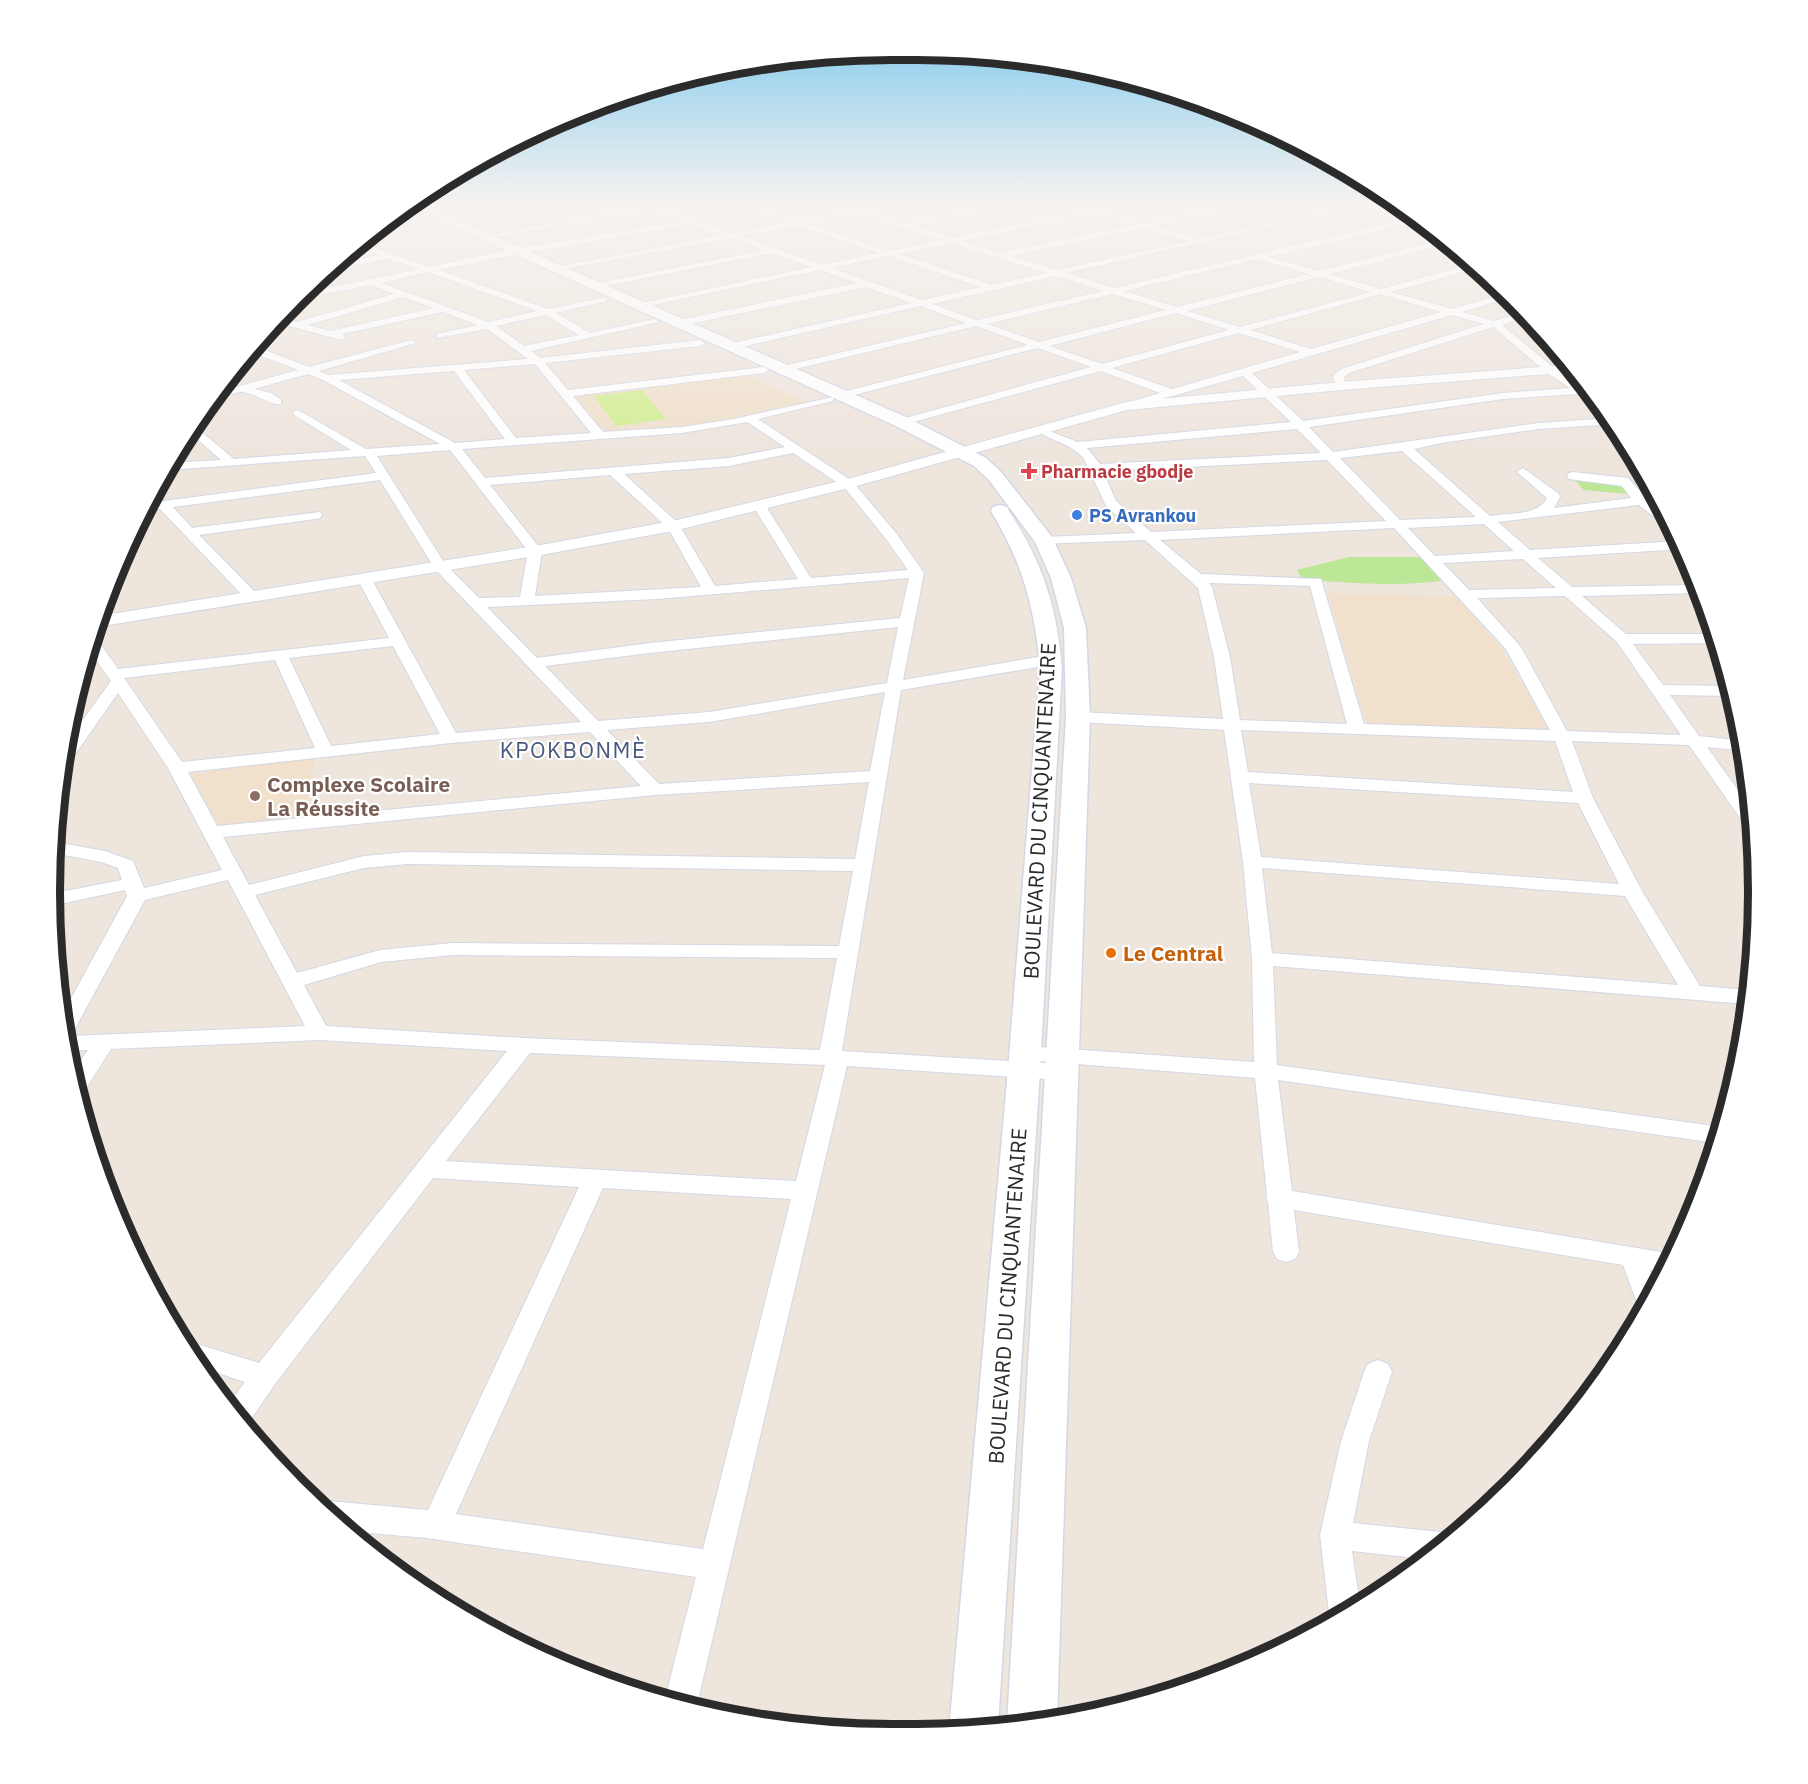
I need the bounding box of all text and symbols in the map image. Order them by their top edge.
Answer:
place label: Pharmacie gbodje [1041,460,1193,483]
marker: Pharmacie gbodje [1022,464,1036,478]
place label: PS Avrankou [1089,504,1196,527]
marker: PS Avrankou [1070,508,1084,522]
street label: BOULEVARD DU CINQUANTENAIRE [1016,642,1062,980]
district label: KPOKBONMÈ [500,735,646,764]
place label: Complexe Scolaire La Réussite [267,770,450,822]
marker: Complexe Scolaire La Réussite [248,789,262,803]
place label: Le Central [1123,939,1223,967]
marker: Le Central [1104,946,1118,960]
street label: BOULEVARD DU CINQUANTENAIRE [981,1127,1033,1465]

